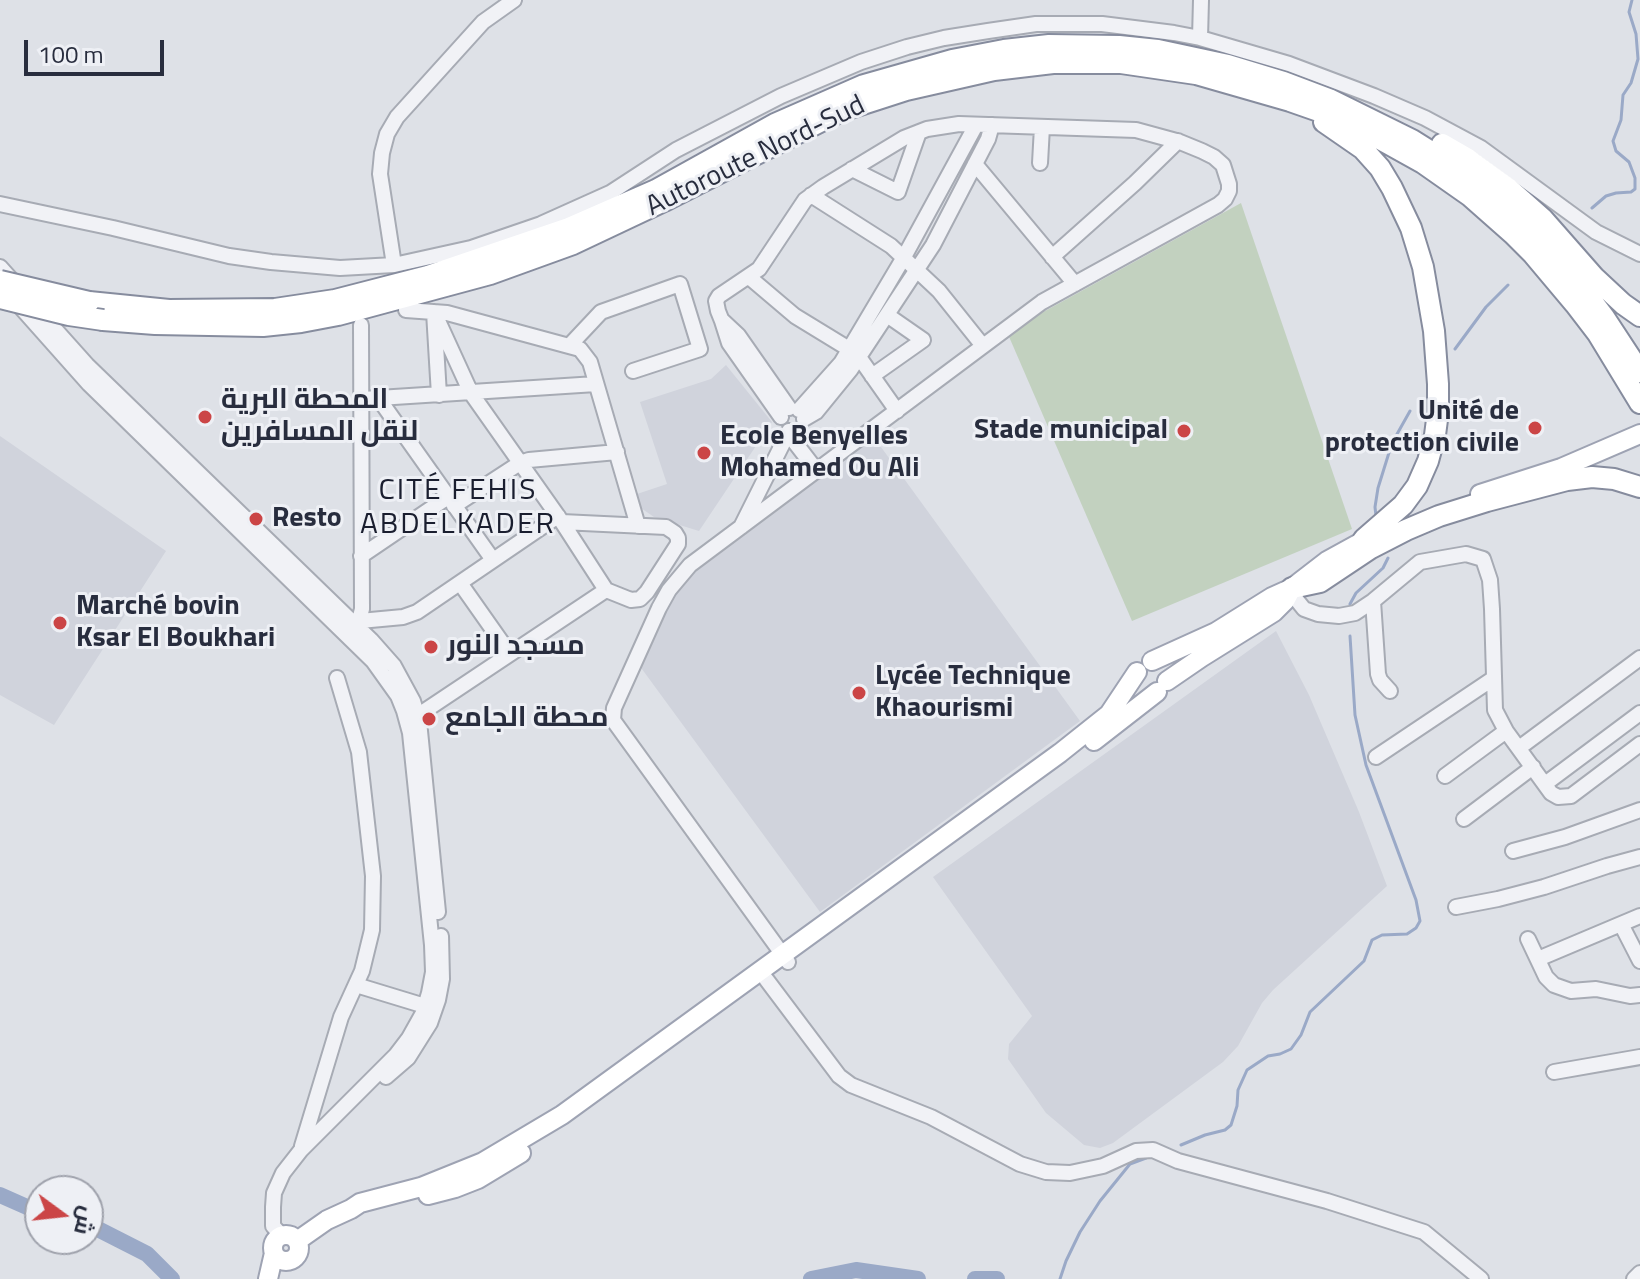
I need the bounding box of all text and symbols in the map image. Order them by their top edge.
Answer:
scale bar [28,24,168,74]
text: 100 m [38,36,104,72]
street label: Autoroute Nord-Sud [641,89,871,225]
place label: المحطة البرية لنقل المسافرين [221,384,418,450]
place label: Unité de protection civile [1325,395,1519,461]
marker: المحطة البرية لنقل المسافرين [196,408,214,426]
place label: Stade municipal [974,414,1168,448]
marker: Unité de protection civile [1526,419,1544,437]
place label: Ecole Benyelles Mohamed Ou Ali [720,420,919,486]
marker: Stade municipal [1175,422,1193,440]
marker: Ecole Benyelles Mohamed Ou Ali [695,444,713,462]
district label: CITÉ FEHIS ABDELKADER [360,474,556,544]
place label: Resto [272,502,342,536]
marker: Resto [247,510,265,528]
place label: Marché bovin Ksar El Boukhari [76,590,275,656]
marker: Marché bovin Ksar El Boukhari [51,614,69,632]
place label: مسجد النور [447,630,585,664]
marker: مسجد النور [422,638,440,656]
place label: Lycée Technique Khaourismi [875,660,1071,726]
marker: Lycée Technique Khaourismi [850,684,868,702]
place label: محطة الجامع [445,702,609,736]
marker: محطة الجامع [420,710,438,728]
north arrow [24,1175,104,1255]
text: ش [65,1203,105,1239]

